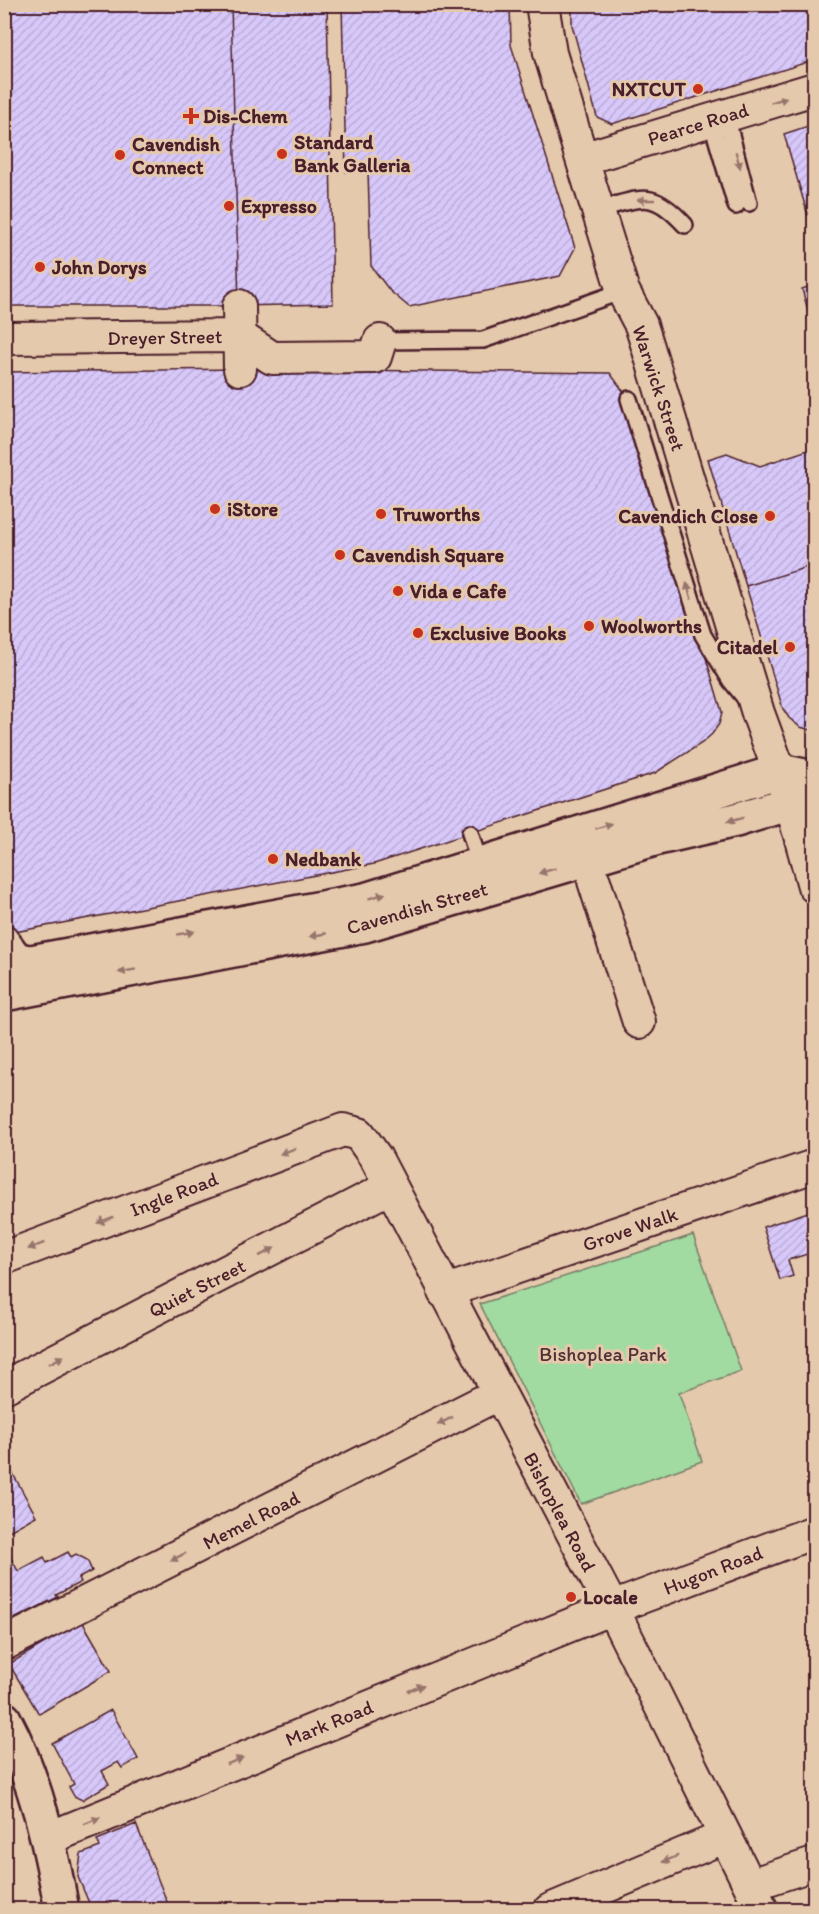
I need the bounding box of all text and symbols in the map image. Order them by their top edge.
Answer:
place label: NXTCUT [612,77,687,101]
marker: NXTCUT [691,82,705,96]
one-way arrow [770,95,788,104]
street label: Pearce Road [645,97,751,151]
place label: Dis-Chem [203,104,288,128]
marker: Dis-Chem [184,109,198,123]
place label: Standard Bank Galleria [294,130,411,177]
place label: Cavendish Connect [132,132,220,179]
marker: Standard Bank Galleria [275,147,289,161]
marker: Cavendish Connect [113,148,127,162]
one-way arrow [733,150,743,169]
place label: Expresso [241,194,317,219]
one-way arrow [636,195,655,205]
marker: Expresso [222,199,236,213]
place label: John Dorys [51,255,147,280]
marker: John Dorys [33,260,47,274]
street label: Warwick Street [627,322,691,454]
street label: Dreyer Street [107,324,223,350]
place label: iStore [227,497,279,521]
marker: iStore [208,502,222,516]
place label: Truworths [392,502,480,526]
place label: Cavendich Close [618,504,758,528]
marker: Truworths [374,507,388,521]
marker: Cavendich Close [763,509,777,523]
place label: Cavendish Square [352,543,504,568]
marker: Cavendish Square [333,548,347,562]
place label: Vida e Cafe [410,579,507,603]
one-way arrow [684,582,693,600]
marker: Vida e Cafe [391,584,405,598]
place label: Woolworths [601,614,702,638]
marker: Woolworths [582,619,596,633]
place label: Exclusive Books [430,621,567,645]
marker: Exclusive Books [411,626,425,640]
place label: Citadel [717,635,778,659]
marker: Citadel [783,640,797,654]
one-way arrow [726,816,744,825]
one-way arrow [595,821,613,830]
place label: Nedbank [285,847,362,871]
marker: Nedbank [266,852,280,866]
one-way arrow [537,867,555,876]
street label: Cavendish Street [344,876,491,940]
one-way arrow [368,891,386,900]
one-way arrow [176,928,195,937]
one-way arrow [309,931,328,940]
one-way arrow [117,967,136,976]
one-way arrow [279,1147,297,1156]
street label: Ingle Road [127,1166,221,1222]
street label: Grove Walk [579,1201,681,1256]
one-way arrow [96,1215,114,1225]
one-way arrow [27,1242,45,1251]
one-way arrow [258,1247,276,1257]
street label: Quiet Street [145,1253,249,1323]
park label: Bishoplea Park [539,1342,667,1366]
one-way arrow [48,1355,65,1365]
one-way arrow [437,1416,454,1426]
street label: Bishoplea Road [518,1448,602,1576]
street label: Memel Road [199,1485,304,1555]
street label: Hugon Road [660,1540,766,1600]
one-way arrow [169,1552,186,1562]
place label: Locale [583,1585,638,1609]
marker: Locale [564,1590,578,1604]
one-way arrow [407,1682,425,1692]
street label: Mark Road [282,1694,377,1751]
one-way arrow [226,1756,244,1765]
one-way arrow [83,1816,101,1825]
one-way arrow [661,1854,679,1864]

